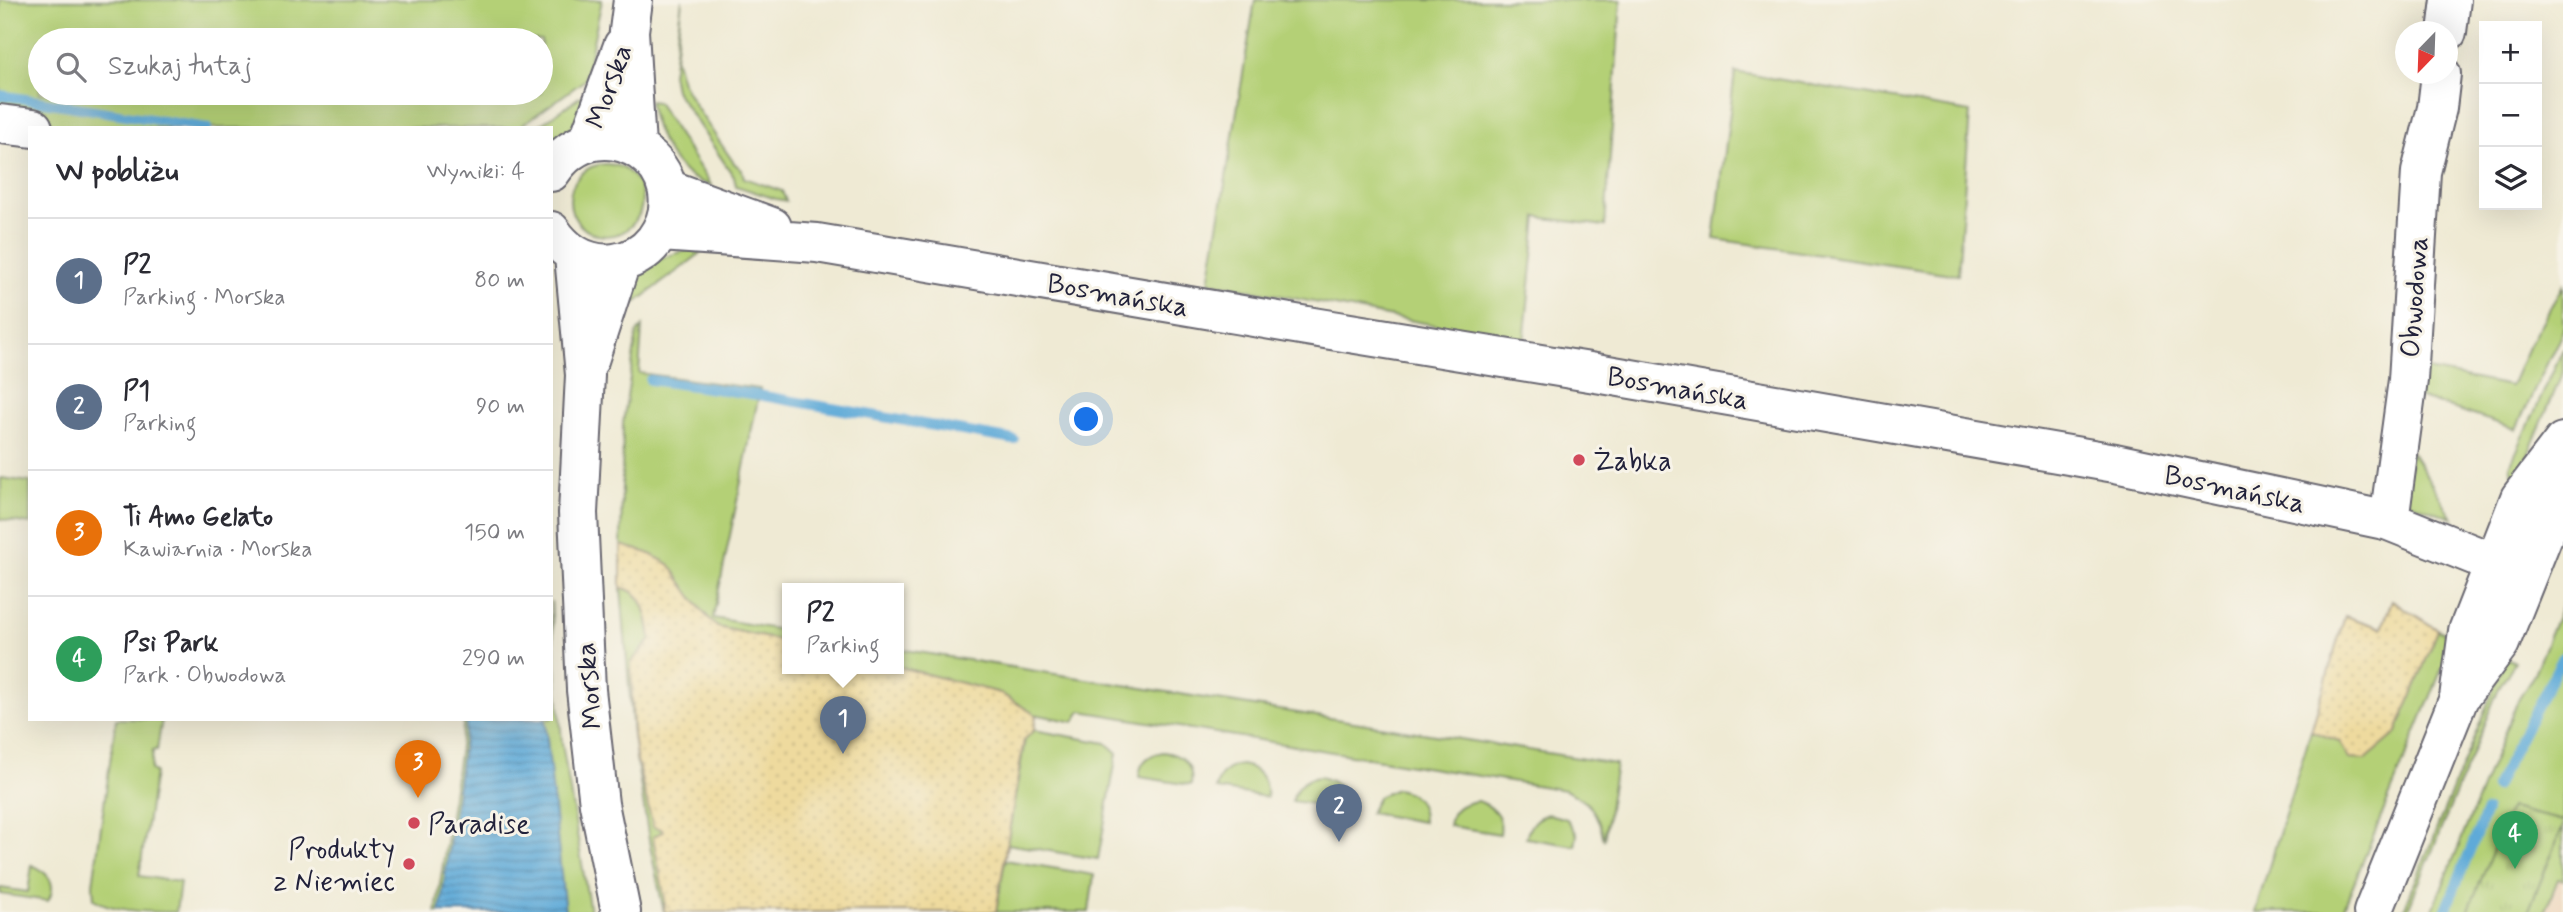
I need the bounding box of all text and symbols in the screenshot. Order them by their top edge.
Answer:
north arrow [2395,21,2458,84]
map controls [2479,21,2542,210]
button: + [2479,21,2542,84]
search box [28,28,553,105]
street label: Morska [578,40,643,134]
icon: search [52,48,90,86]
text: Szukaj tutaj [108,50,252,84]
button: − [2479,84,2542,147]
button: layers [2479,147,2542,210]
text: W pobliżu [56,152,179,191]
text: Wyniki: 4 [426,157,525,187]
street label: Obwodowa [2393,235,2438,359]
text: P2 [123,249,151,283]
text: 1 [74,266,84,296]
text: 80 m [474,266,525,296]
street label: Bosmańska [1044,266,1191,327]
text: Parking · Morska [123,283,286,313]
street label: Bosmańska [1604,359,1751,420]
text: P1 [123,375,150,409]
text: 2 [73,392,85,422]
text: 90 m [476,392,525,422]
your location [1069,402,1103,436]
text: Parking [123,409,196,439]
place label: Żabka [1593,444,1672,481]
marker: Żabka [1571,452,1587,468]
street label: Bosmańska [2161,457,2308,523]
text: Ti Amo Gelato [123,501,273,535]
text: 3 [74,518,84,548]
text: 150 m [464,518,525,548]
text: Kawiarnia · Morska [123,535,312,565]
popup [782,583,904,674]
text: P2 [806,597,835,631]
text: Psi Park [123,627,218,661]
text: Parking [806,631,880,661]
street label: Morska [568,641,613,731]
text: 4 [72,644,86,674]
text: 290 m [462,644,525,674]
text: Park · Obwodowa [123,661,286,691]
pin: 1 [820,696,866,754]
pin: 3 [395,740,441,798]
pin: 2 [1316,784,1362,842]
place label: Paradise [428,807,530,844]
pin: 4 [2492,811,2538,869]
marker: Paradise [406,815,422,831]
place label: Produkty z Niemiec [273,832,395,901]
marker: Produkty z Niemiec [401,856,417,872]

